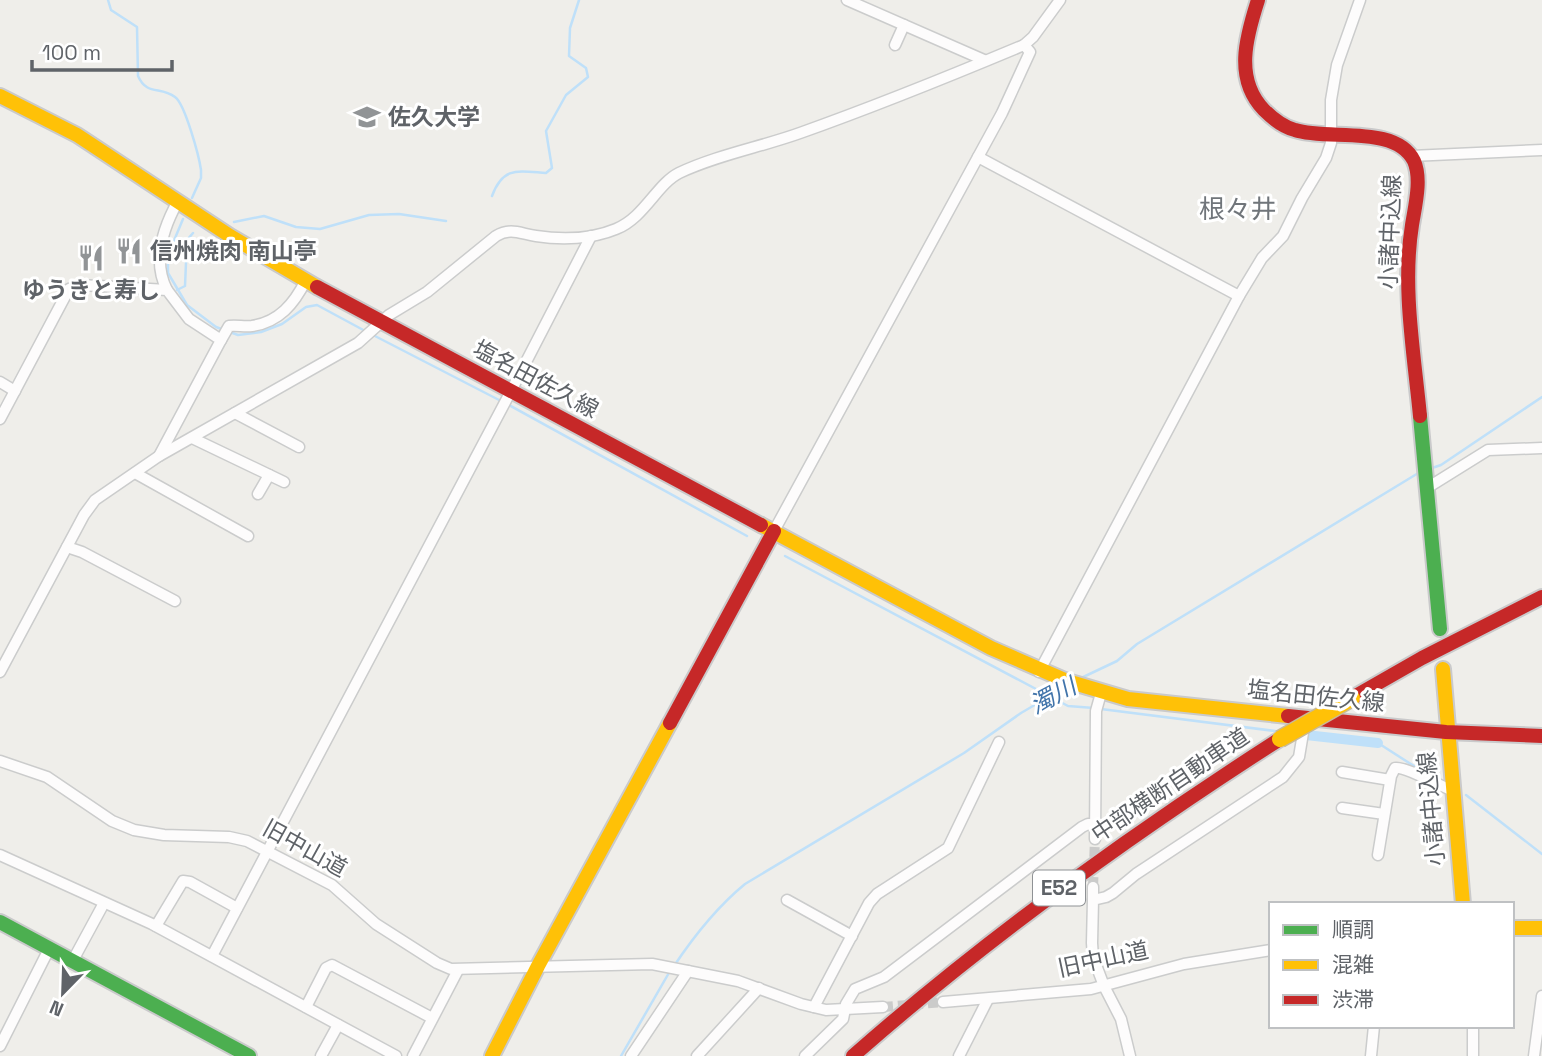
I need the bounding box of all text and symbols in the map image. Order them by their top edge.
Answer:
scale bar [32,28,172,72]
text: 100 m [42,39,101,66]
school or university icon: 佐久大学 [352,102,382,132]
place label: 佐久大学 [388,102,480,132]
street label: 小諸中込線 [1373,174,1407,290]
district label: 根々井 [1199,192,1277,226]
restaurant icon: 信州焼肉 南山亭 [114,236,144,266]
place label: 信州焼肉 南山亭 [150,236,317,266]
restaurant icon: ゆうきと寿し [76,243,106,273]
place label: ゆうきと寿し [22,275,160,305]
street label: 塩名田佐久線 [468,333,604,425]
water label: 濁川 [1024,669,1084,721]
street label: 塩名田佐久線 [1246,674,1386,718]
street label: 中部横断自動車道 [1085,721,1255,849]
street label: 小諸中込線 [1411,750,1451,868]
street label: 旧中山道 [257,813,353,883]
road number: E52 [1033,870,1085,906]
legend [1269,902,1514,1028]
text: 順調 [1332,916,1374,943]
street label: 旧中山道 [1055,935,1151,983]
text: 混雑 [1332,951,1374,978]
north arrow [28,958,98,1028]
text: 渋滞 [1332,986,1374,1013]
text: N [46,994,67,1022]

